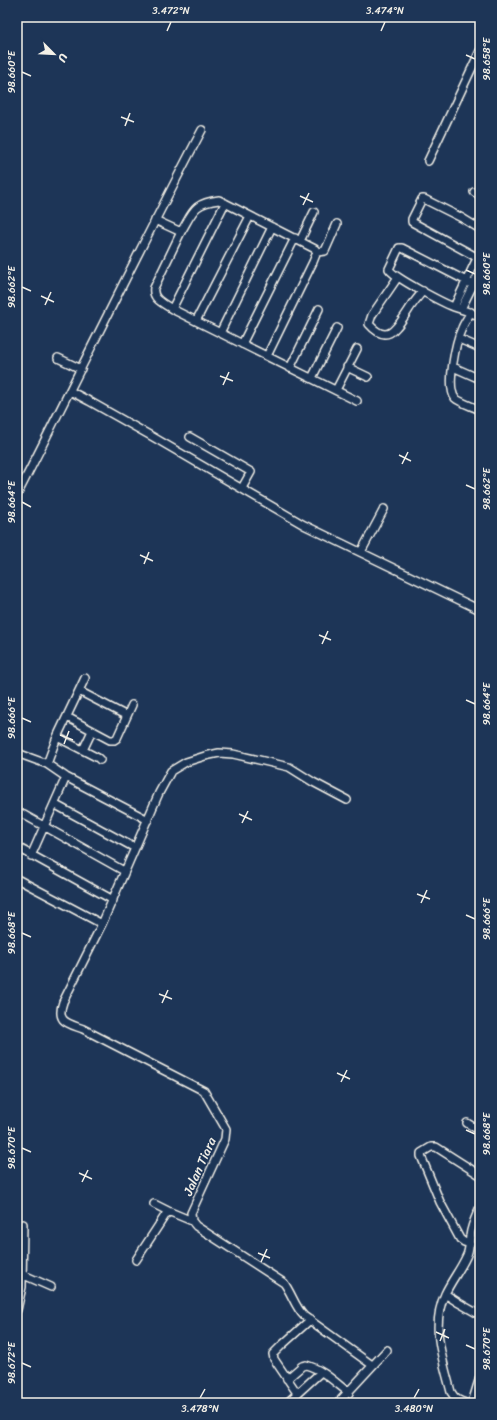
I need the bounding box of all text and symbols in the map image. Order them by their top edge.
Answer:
text: 3.472°N [152,2,190,20]
text: 3.474°N [366,2,404,20]
north arrow [34,34,74,74]
text: 98.658°E [478,36,496,80]
text: 98.660°E [3,49,21,93]
text: U [52,51,73,66]
text: 98.660°E [478,251,496,295]
text: 98.662°E [3,264,21,308]
text: 98.662°E [478,466,496,510]
text: 98.664°E [3,479,21,523]
text: 98.664°E [478,681,496,725]
text: 98.666°E [3,696,21,739]
text: 98.666°E [478,897,496,940]
text: 98.668°E [3,910,21,954]
text: 98.668°E [478,1111,496,1155]
text: 98.670°E [3,1125,21,1169]
street label: Jalan Tiara [176,1133,223,1200]
text: 98.670°E [478,1326,496,1370]
text: 98.672°E [3,1340,21,1384]
text: 3.478°N [181,1400,219,1418]
text: 3.480°N [395,1400,433,1418]

